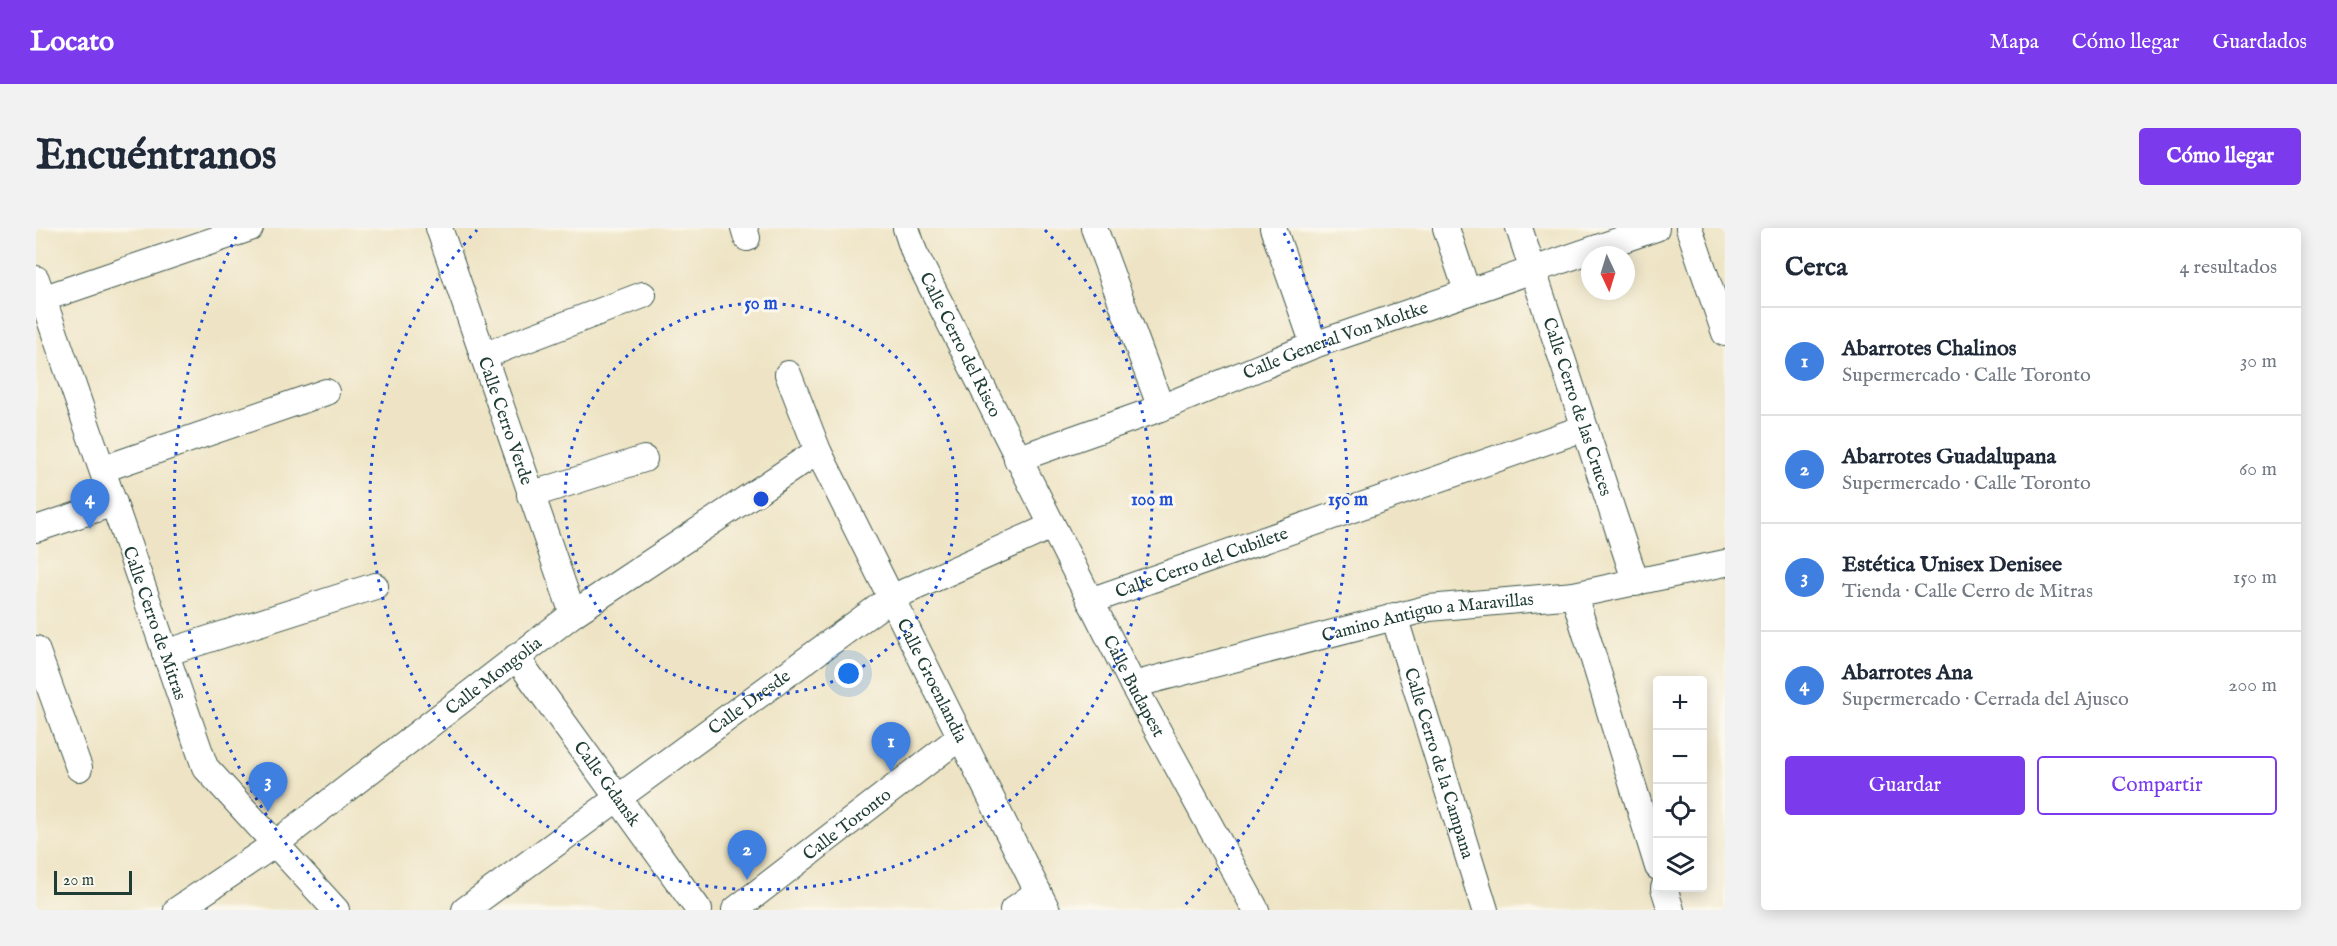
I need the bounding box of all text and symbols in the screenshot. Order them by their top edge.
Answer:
text: Locato [30,25,114,60]
text: Mapa [1990,29,2039,56]
text: Cómo llegar [2072,29,2179,56]
text: Guardados [2212,29,2307,56]
button: Cómo llegar [2139,128,2301,185]
text: Encuéntranos [36,130,277,183]
north arrow [1581,246,1635,300]
text: Cerca [1785,251,1847,284]
text: 4 resultados [2179,255,2277,280]
street label: Calle Cerro del Risco [913,269,1006,422]
text: 50 m [744,293,778,316]
street label: Calle General Von Moltke [1240,297,1431,386]
street label: Calle Cerro de las Cruces [1536,315,1617,499]
text: Abarrotes Chalinos [1842,335,2017,363]
text: 1 [1801,349,1808,374]
text: 30 m [2240,349,2277,374]
street label: Calle Cerro Verde [472,354,537,488]
text: Supermercado · Calle Toronto [1842,363,2091,388]
text: Abarrotes Guadalupana [1842,443,2056,471]
text: 2 [1800,457,1809,482]
text: 60 m [2239,457,2277,482]
text: Supermercado · Calle Toronto [1842,471,2091,496]
pin: 4 [70,480,110,529]
centre of rings [751,489,771,509]
text: 100 m [1131,489,1173,512]
text: 150 m [1328,489,1368,512]
street label: Calle Cerro del Cubilete [1112,523,1291,604]
street label: Calle Cerro de Mitras [116,544,191,703]
text: Estética Unisex Denisee [1842,551,2062,579]
text: 3 [1801,565,1808,590]
text: 150 m [2233,565,2277,590]
text: Tienda · Calle Cerro de Mitras [1842,579,2093,604]
street label: Camino Antiguo a Maravillas [1319,589,1535,648]
street label: Calle Groenlandia [891,615,972,747]
street label: Calle Mongolia [442,632,547,721]
street label: Calle Budapest [1097,632,1169,742]
your location [834,659,863,688]
text: Abarrotes Ana [1842,659,1972,687]
street label: Calle Cerro de la Campana [1398,665,1479,862]
street label: Calle Dresde [704,666,795,741]
text: 4 [1800,673,1809,698]
text: 200 m [2228,673,2277,698]
map controls [1653,676,1707,892]
button: + [1653,676,1707,730]
text: Supermercado · Cerrada del Ajusco [1842,687,2129,712]
pin: 1 [872,722,910,772]
button: − [1653,730,1707,784]
street label: Calle Gdansk [568,737,645,832]
button: Guardar [1785,756,2025,815]
button: Compartir [2037,756,2277,815]
pin: 3 [248,762,288,812]
street label: Calle Toronto [799,784,897,867]
button: locate [1653,784,1707,838]
pin: 2 [728,830,766,880]
button: layers [1653,838,1707,892]
scale bar [54,868,132,896]
text: 20 m [63,871,94,891]

